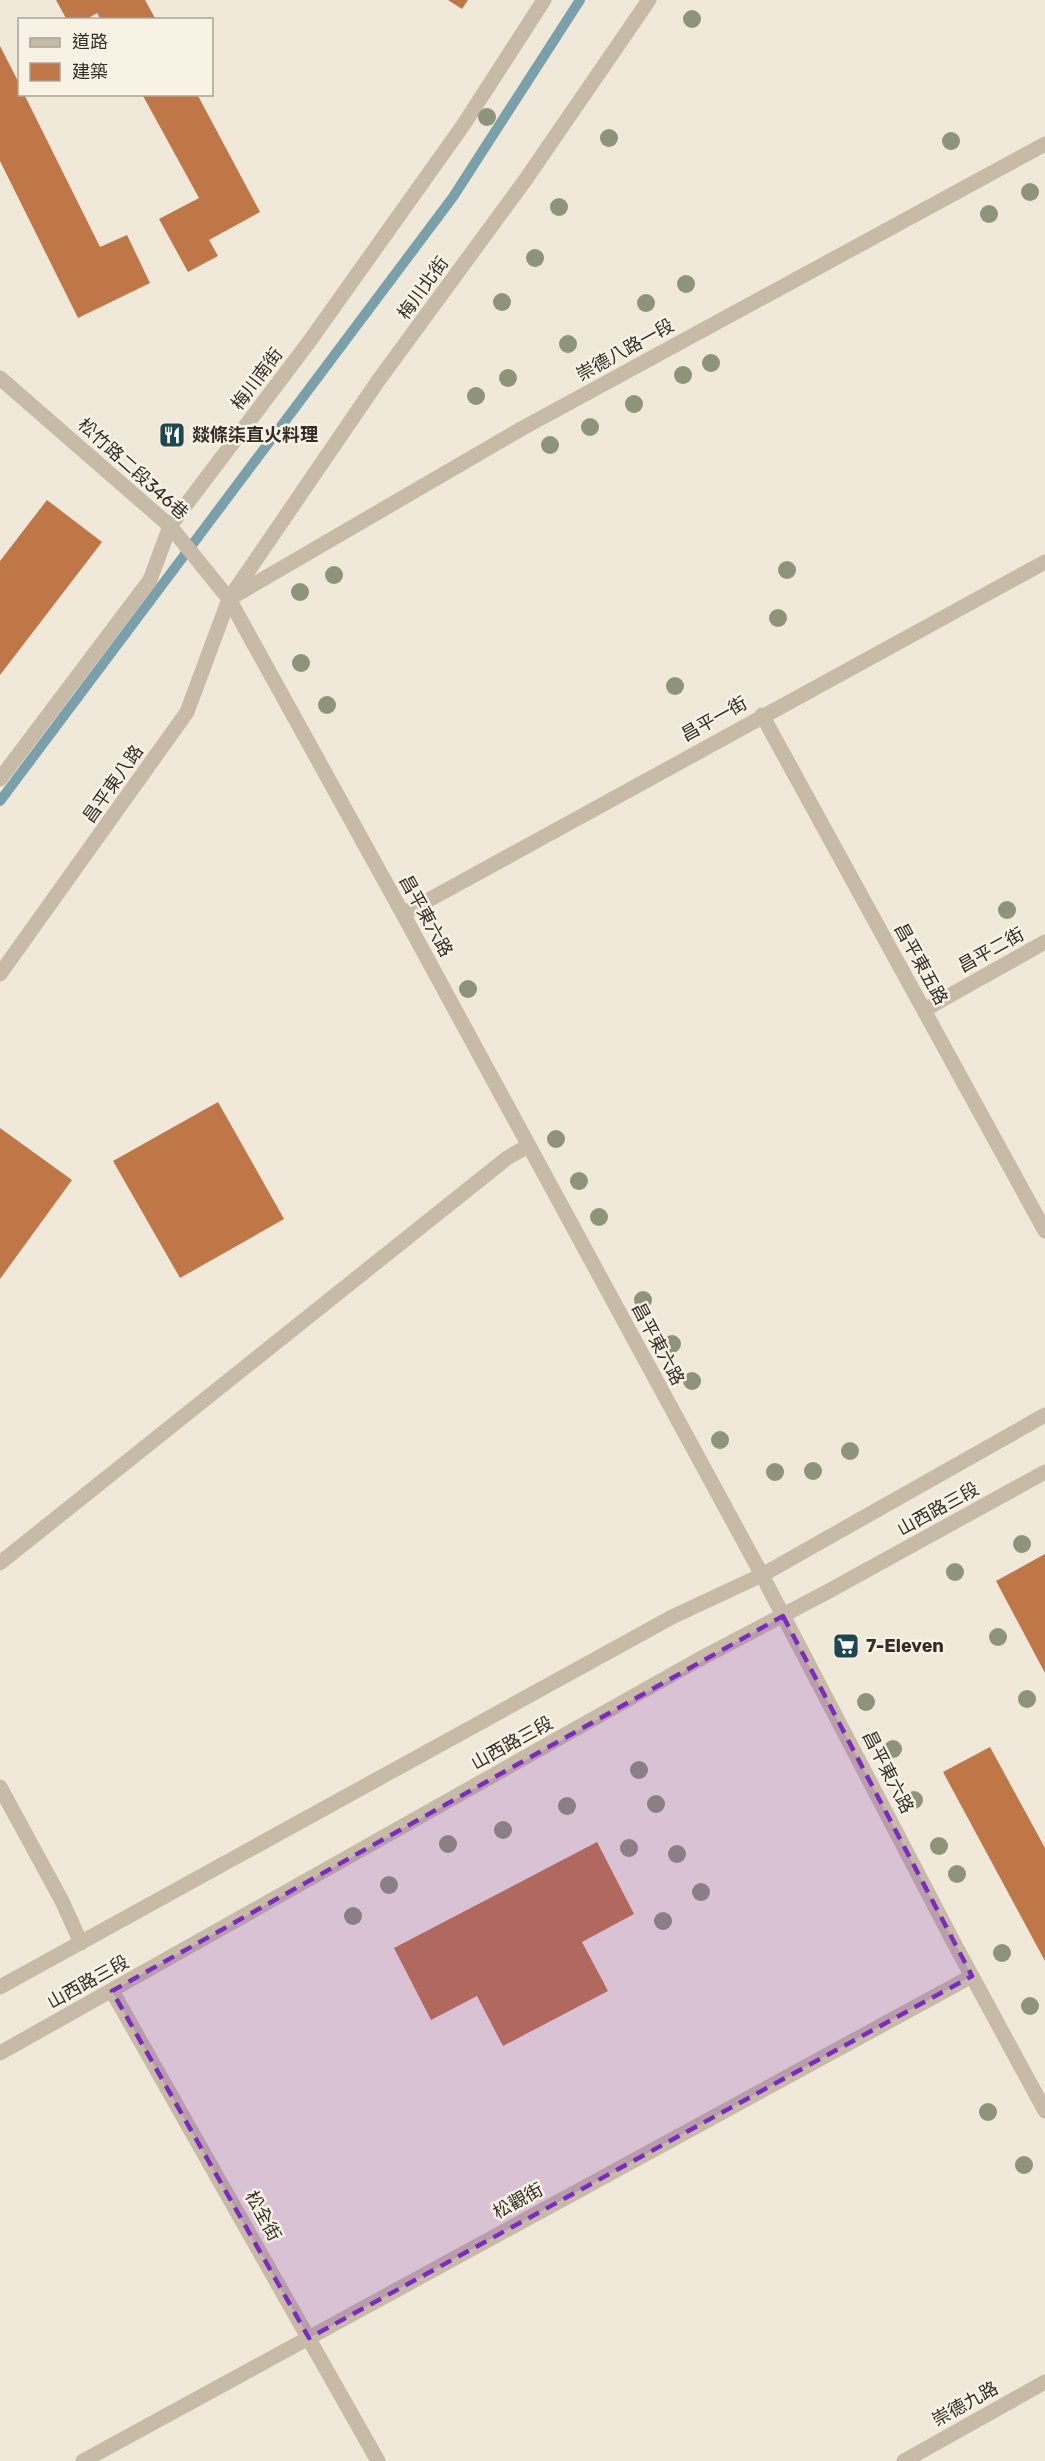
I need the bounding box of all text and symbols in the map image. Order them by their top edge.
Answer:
legend [18,18,213,96]
text: 道路 [72,31,108,53]
text: 建築 [72,61,108,83]
street label: 梅川北街 [393,252,453,324]
street label: 崇德八路一段 [572,314,678,386]
street label: 梅川南街 [227,344,287,414]
street label: 松竹路二段346巷 [73,414,193,524]
restaurant icon: 燚條柒直火料理 [157,420,187,450]
place label: 燚條柒直火料理 [192,424,318,446]
street label: 昌平一街 [677,692,751,746]
street label: 昌平東八路 [78,741,148,827]
street label: 昌平東六路 [395,871,457,961]
street label: 昌平東五路 [890,919,952,1009]
street label: 昌平二街 [954,923,1028,977]
street label: 昌平東六路 [627,1299,689,1389]
street label: 山西路三段 [893,1478,983,1540]
supermarket icon: 7-Eleven [831,1631,861,1661]
place label: 7-Eleven [866,1635,944,1657]
street label: 山西路三段 [467,1712,557,1774]
street label: 昌平東六路 [858,1727,918,1817]
street label: 山西路三段 [43,1951,133,2013]
street label: 松觀街 [489,2178,547,2224]
street label: 松全街 [240,2187,286,2245]
street label: 崇德九路 [928,2377,1002,2431]

